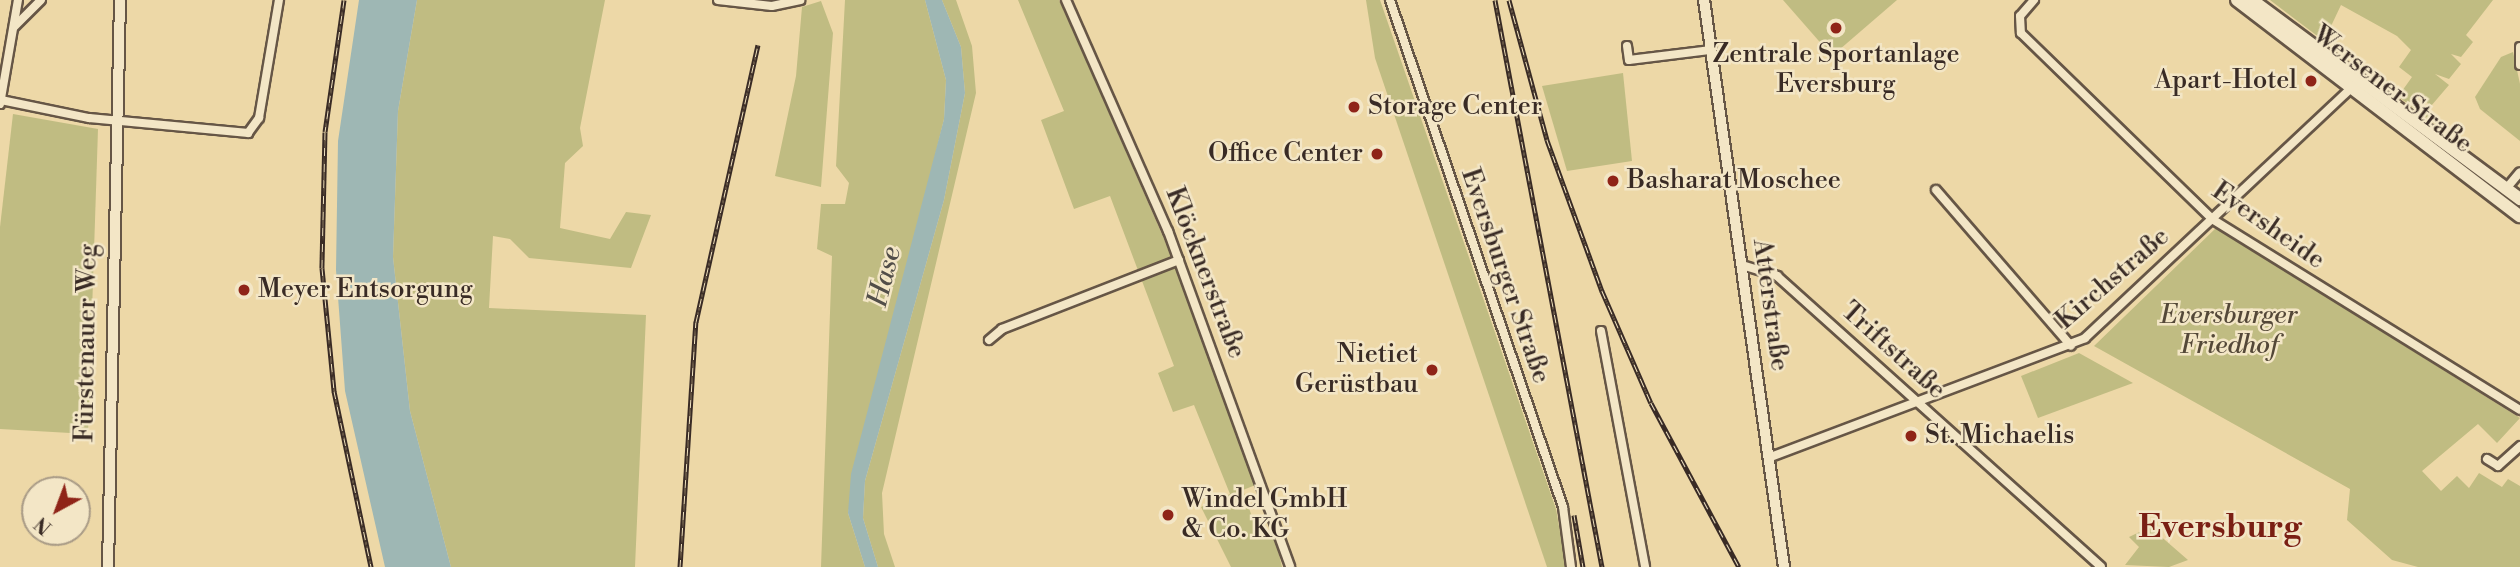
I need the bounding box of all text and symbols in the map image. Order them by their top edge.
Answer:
marker: Zentrale Sportanlage Eversburg [1828,20,1844,36]
street label: Wersener Straße [2306,20,2478,160]
place label: Zentrale Sportanlage Eversburg [1712,39,1960,100]
place label: Apart-Hotel [2154,65,2297,97]
marker: Apart-Hotel [2303,73,2319,89]
place label: Storage Center [1368,91,1542,123]
marker: Storage Center [1346,99,1362,115]
place label: Office Center [1208,138,1363,170]
marker: Office Center [1369,146,1385,162]
street label: Eversburger Straße [1454,165,1556,387]
place label: Basharat Moschee [1627,165,1841,197]
marker: Basharat Moschee [1605,173,1621,189]
street label: Eversheide [2206,176,2330,276]
street label: Klöcknerstraße [1158,183,1252,363]
street label: Kirchstraße [2050,221,2176,337]
street label: Atterstraße [1745,237,1795,373]
water label: Hase [861,243,909,311]
street label: Fürstenauer Weg [70,244,104,442]
place label: Meyer Entsorgung [258,274,473,306]
marker: Meyer Entsorgung [236,282,252,298]
street label: Triftstraße [1834,296,1952,406]
park label: Eversburger Friedhof [2161,300,2297,362]
place label: Nietiet Gerüstbau [1295,339,1418,400]
marker: Nietiet Gerüstbau [1424,362,1440,378]
place label: St. Michaelis [1925,420,2074,452]
marker: St. Michaelis [1903,428,1919,444]
north arrow [21,476,91,546]
place label: Windel GmbH & Co. KG [1182,484,1347,546]
marker: Windel GmbH & Co. KG [1160,507,1176,523]
district label: Eversburg [2138,508,2302,548]
text: N [30,511,57,539]

